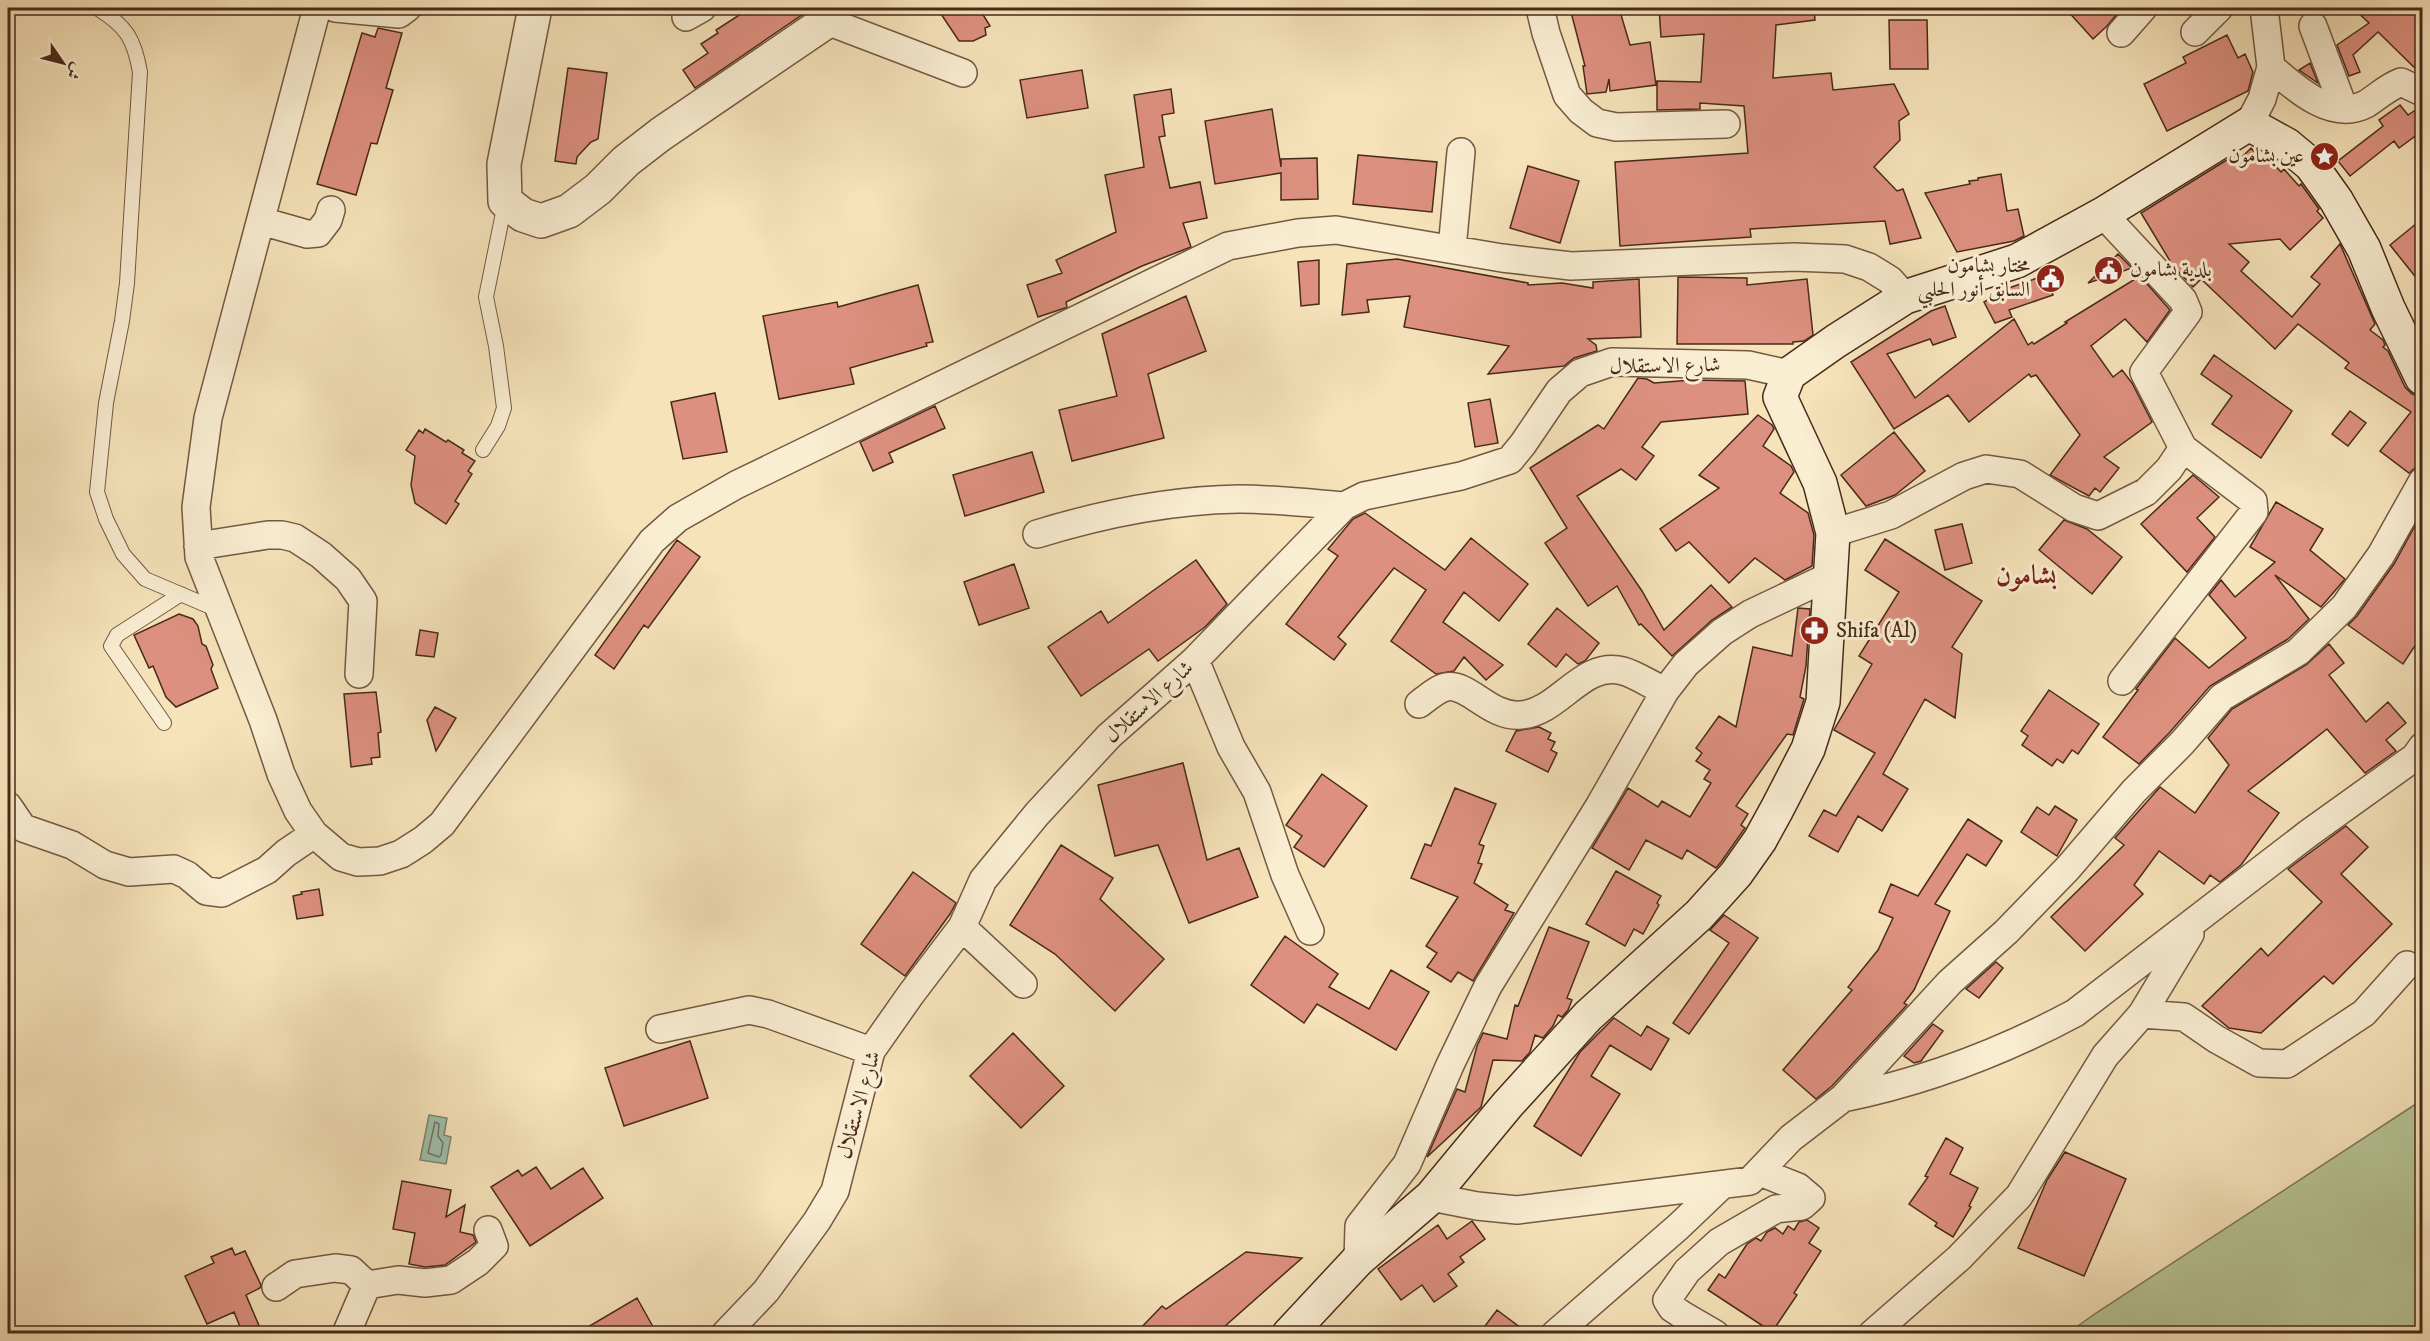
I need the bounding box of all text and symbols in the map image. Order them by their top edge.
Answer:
north arrow [33,33,93,93]
text: ش [62,59,87,83]
place icon: عين بشامون [2309,140,2341,172]
place label: عين بشامون [2228,143,2304,169]
place label: مختار بشامون السابق أنور الحلبي [1918,253,2030,309]
public building icon: بلدية بشامون [2093,254,2125,286]
place label: بلدية بشامون [2130,257,2212,283]
public building icon: مختار بشامون السابق أنور الحلبي [2035,262,2067,294]
street label: شارع الاستقلال [1609,352,1721,384]
district label: بشامون [1996,559,2056,593]
pharmacy icon: Shifa (Al) [1799,615,1831,647]
place label: Shifa (Al) [1836,618,1917,644]
street label: شارع الاستقلال [1099,655,1202,752]
street label: شارع الاستقلال [831,1048,891,1163]

